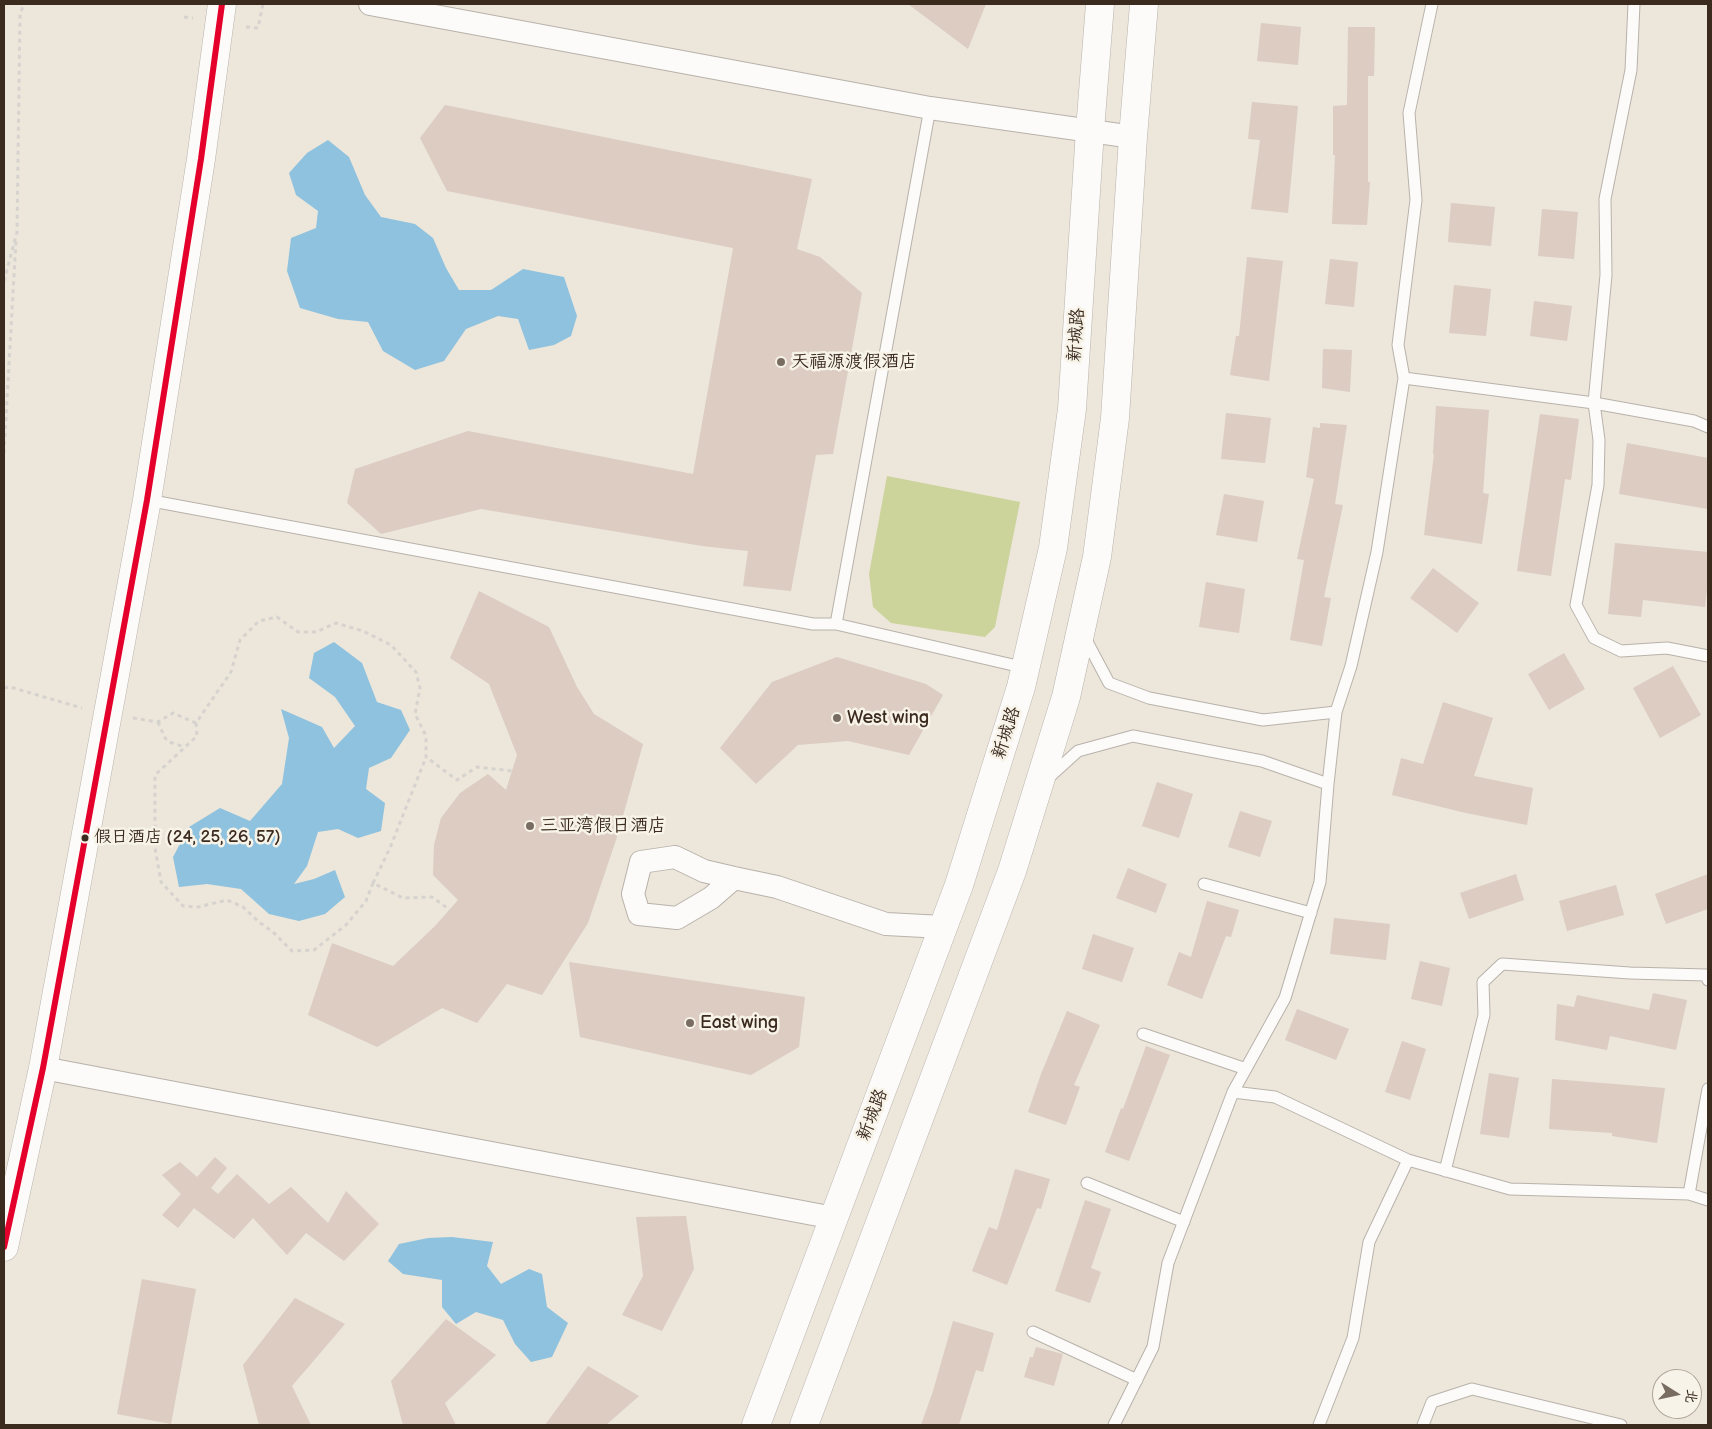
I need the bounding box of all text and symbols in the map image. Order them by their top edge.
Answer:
street label: 新城路 [1064,307,1090,363]
place label: 天福源渡假酒店 [791,351,917,373]
marker: 天福源渡假酒店 [775,356,787,368]
street label: 新城路 [988,704,1026,762]
place label: West wing [847,707,929,729]
marker: West wing [831,712,843,724]
place label: 三亚湾假日酒店 [540,815,666,837]
marker: 三亚湾假日酒店 [524,820,536,832]
place label: 假日酒店 (24, 25, 26, 57) [94,828,280,848]
marker: 假日酒店 (24, 25, 26, 57) [80,833,90,843]
place label: East wing [700,1012,778,1034]
marker: East wing [684,1017,696,1029]
street label: 新城路 [853,1086,893,1144]
north arrow [1652,1369,1702,1419]
text: 北 [1682,1388,1701,1405]

